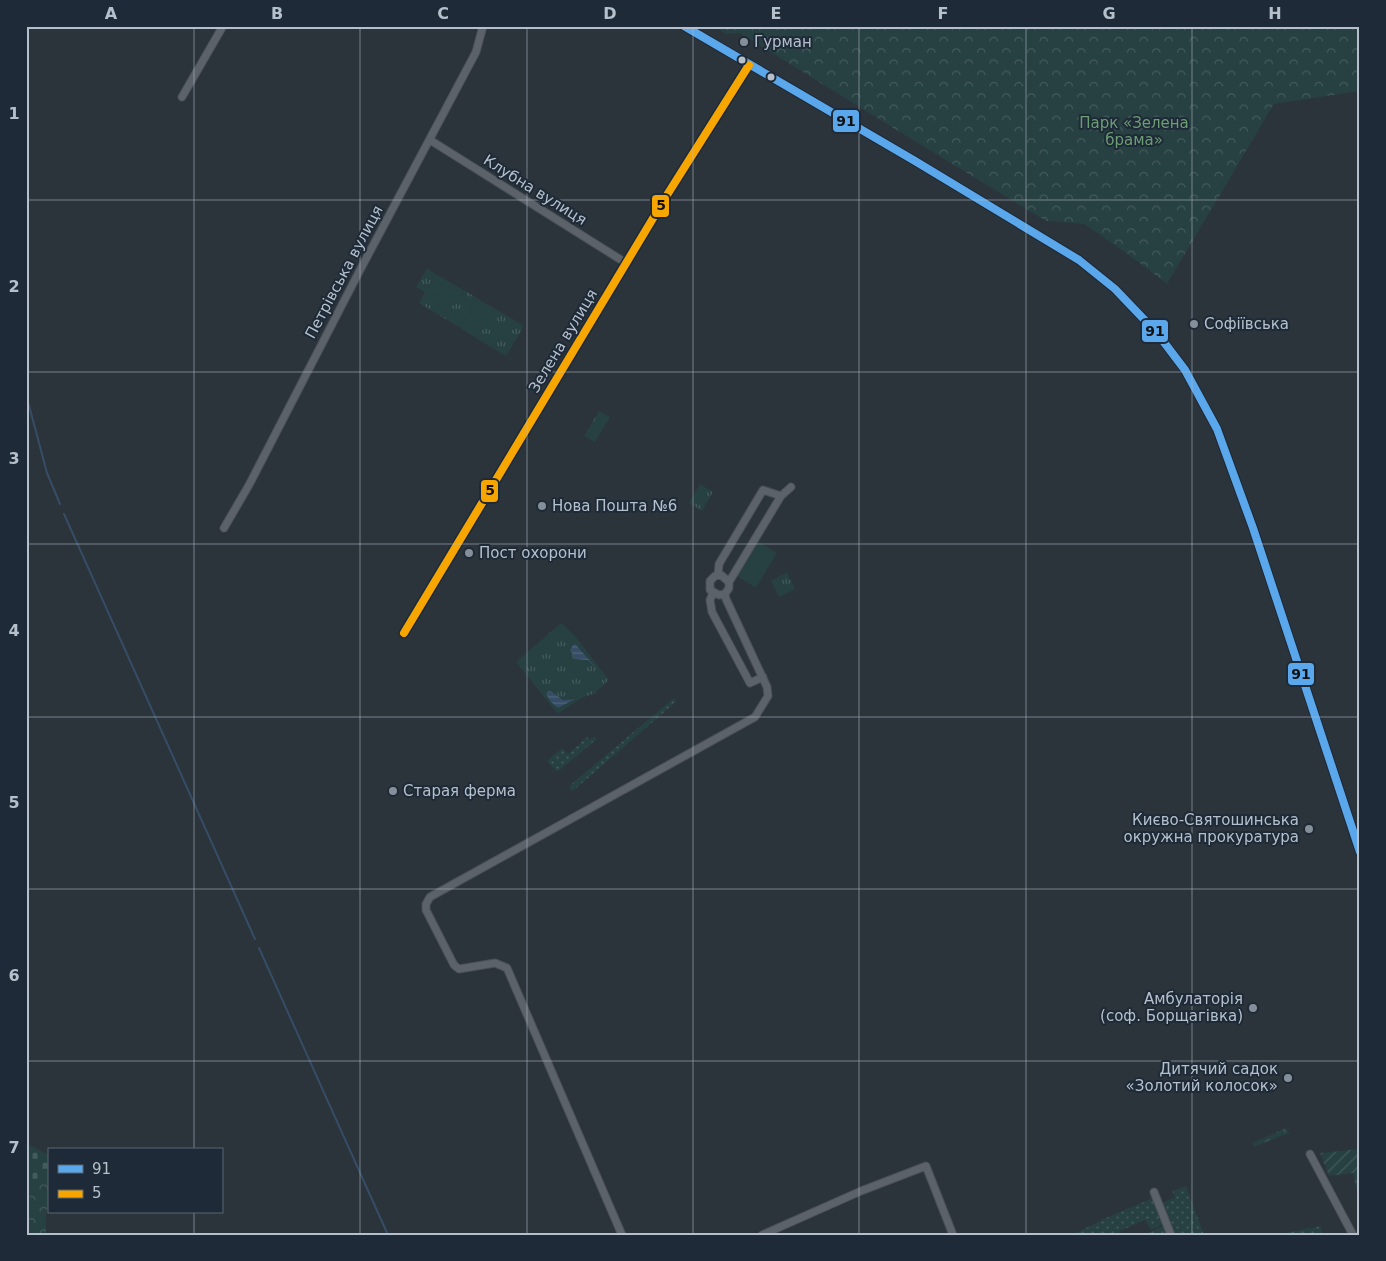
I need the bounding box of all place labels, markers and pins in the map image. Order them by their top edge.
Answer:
place label: Гурман [754,33,812,51]
marker: Гурман [738,36,750,48]
unlabelled marker [737,55,747,65]
unlabelled marker [766,72,776,82]
place label: Софіївська [1204,315,1289,333]
marker: Софіївська [1188,318,1200,330]
place label: Нова Пошта №6 [552,497,677,515]
marker: Нова Пошта №6 [536,500,548,512]
place label: Пост охорони [479,544,587,562]
marker: Пост охорони [463,547,475,559]
place label: Старая ферма [403,782,516,800]
marker: Старая ферма [387,785,399,797]
place label: Києво-Святошинська окружна прокуратура [1124,811,1299,846]
marker: Києво-Святошинська окружна прокуратура [1303,823,1315,835]
place label: Амбулаторія (соф. Борщагівка) [1100,990,1243,1025]
marker: Амбулаторія (соф. Борщагівка) [1247,1002,1259,1014]
place label: Дитячий садок «Золотий колосок» [1126,1060,1278,1095]
marker: Дитячий садок «Золотий колосок» [1282,1072,1294,1084]

